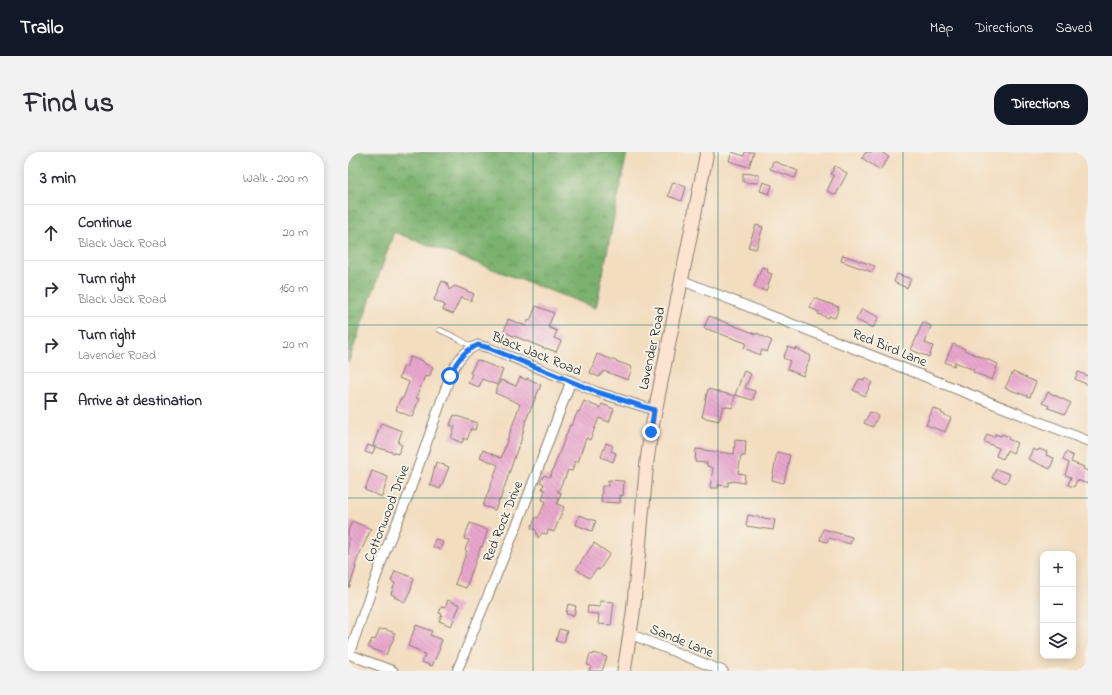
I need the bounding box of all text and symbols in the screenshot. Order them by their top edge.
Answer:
text: Trailo [20,15,64,42]
text: Map [930,18,953,39]
text: Directions [975,18,1033,39]
text: Saved [1055,18,1092,39]
text: Find us [24,84,114,125]
button: Directions [994,84,1088,125]
text: 3 min [40,166,76,191]
text: Walk · 200 m [243,169,308,188]
text: Continue [78,212,132,234]
icon: ahead [40,222,62,244]
text: 20 m [283,223,308,242]
text: Black Jack Road [78,234,166,253]
text: Turn right [78,268,136,290]
icon: right [40,278,62,300]
text: 160 m [279,279,308,298]
text: Black Jack Road [78,290,166,309]
street label: Lavender Road [633,305,672,392]
text: Turn right [78,324,136,346]
street label: Red Bird Lane [849,324,931,373]
street label: Black Jack Road [488,326,585,382]
icon: right [40,334,62,356]
text: 20 m [283,335,308,354]
text: Lavender Road [78,346,156,365]
route start [441,367,459,385]
icon: arrive [40,390,62,412]
text: Arrive at destination [78,390,202,412]
route end [642,423,660,441]
street label: Cottonwood Drive [359,461,416,565]
street label: Red Rock Drive [478,477,529,565]
map controls [1040,551,1076,659]
button: + [1040,551,1076,587]
button: − [1040,587,1076,623]
street label: Sande Lane [646,619,717,664]
button: layers [1040,623,1076,659]

